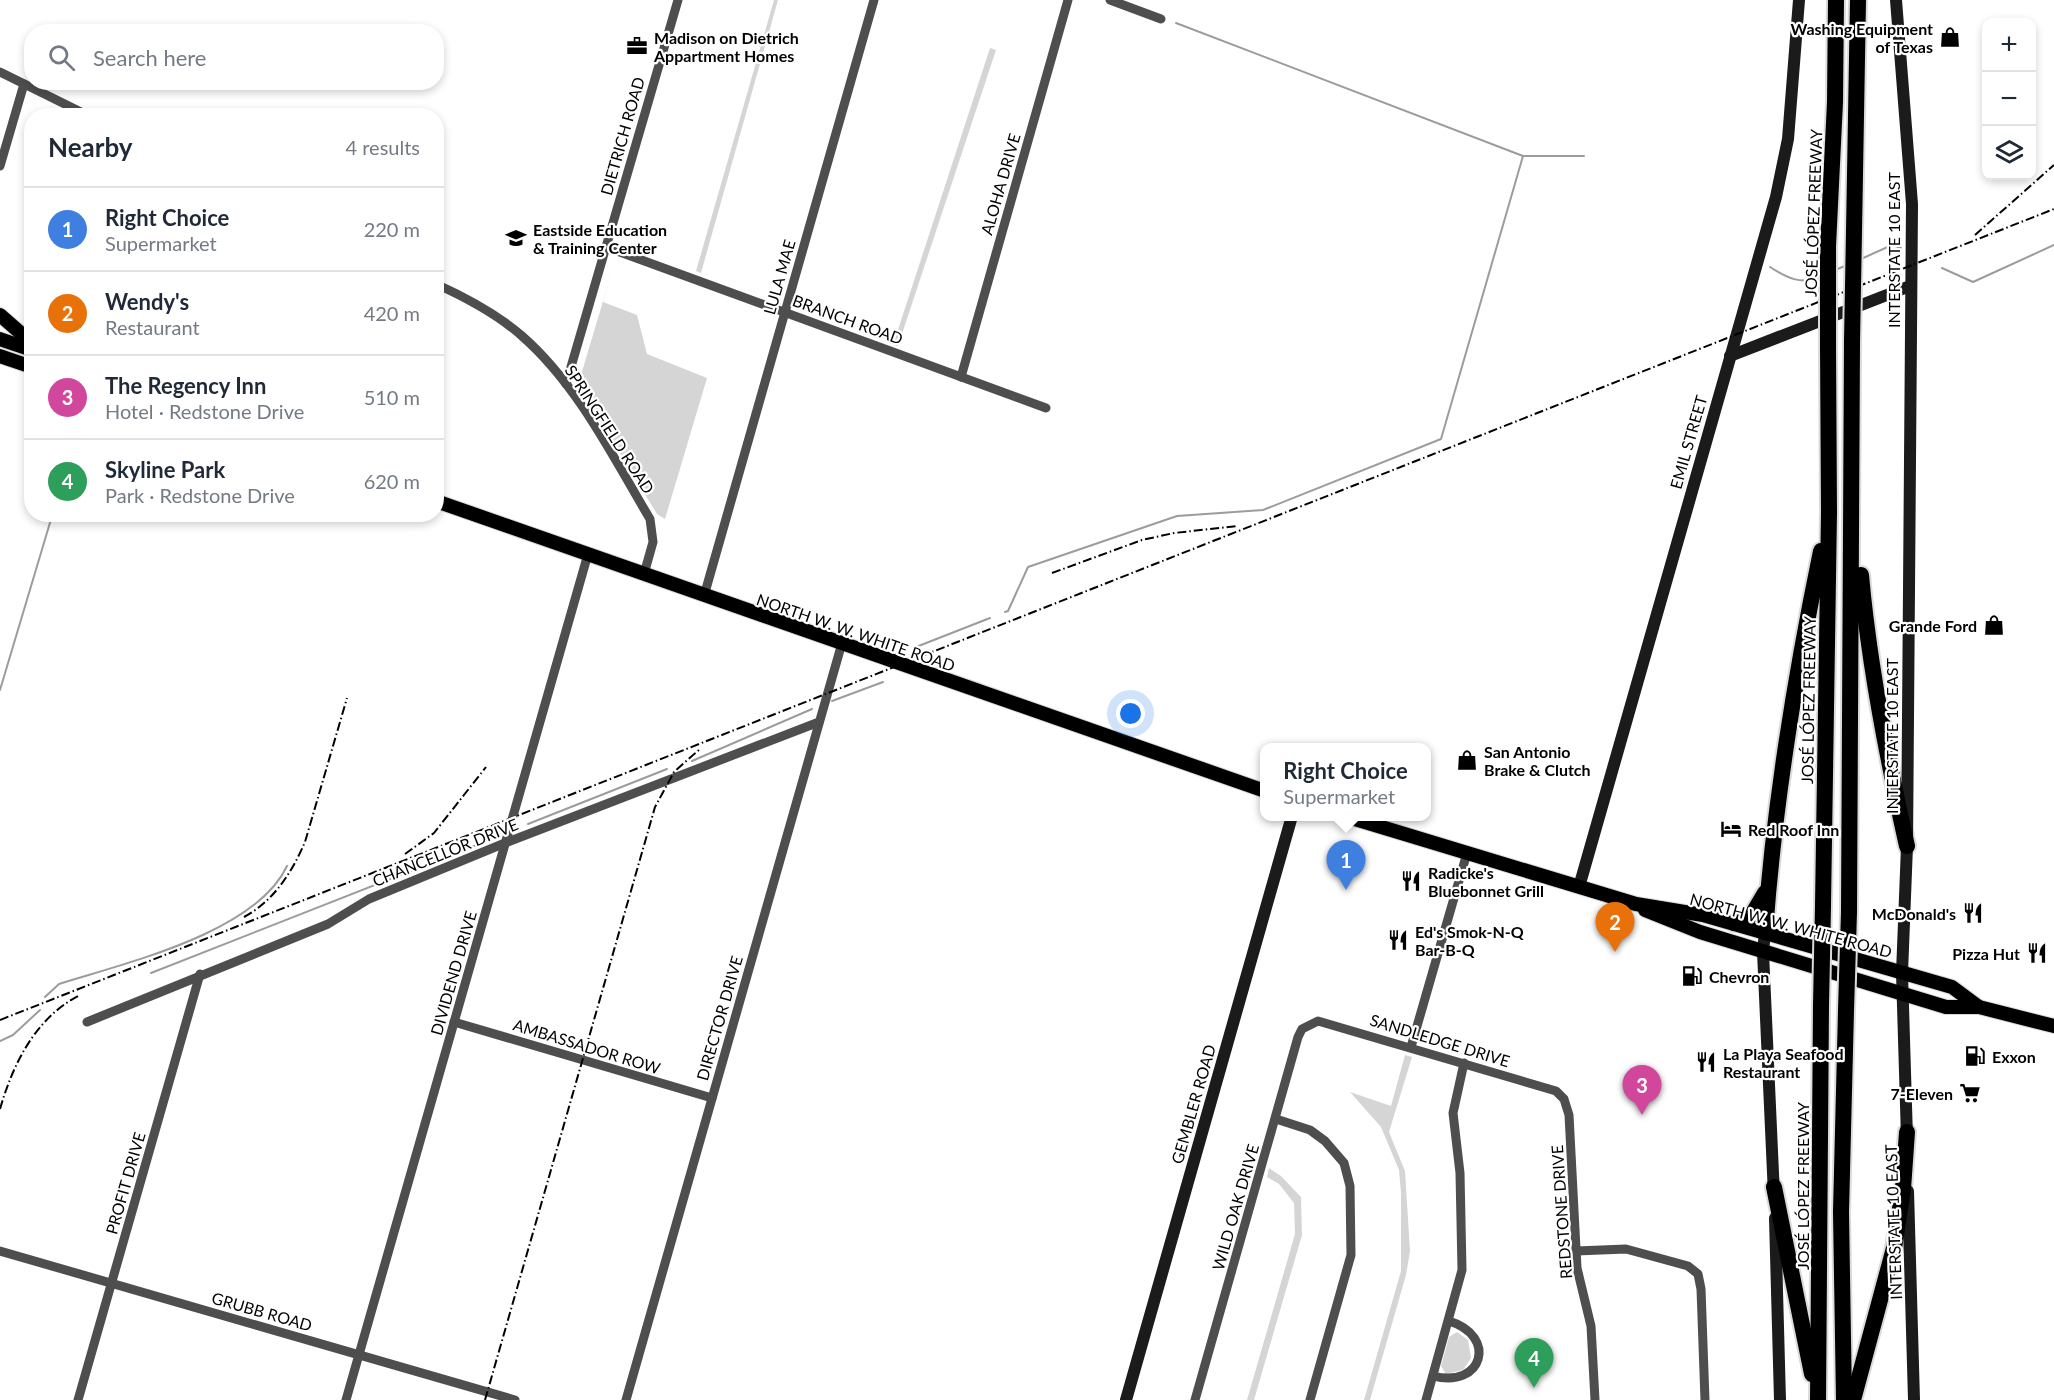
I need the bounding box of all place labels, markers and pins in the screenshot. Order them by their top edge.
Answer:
place label: Washing Equipment of Texas [1791,19,1933,56]
shop icon: Washing Equipment of Texas [1938,25,1962,49]
place label: Madison on Dietrich Appartment Homes [653,28,799,65]
office icon: Madison on Dietrich Appartment Homes [625,34,649,58]
place label: Eastside Education & Training Center [533,220,667,257]
school or university icon: Eastside Education & Training Center [504,226,528,250]
shop icon: Grande Ford [1982,613,2006,637]
place label: Grande Ford [1889,616,1977,635]
place label: San Antonio Brake & Clutch [1484,742,1591,779]
shop icon: San Antonio Brake & Clutch [1455,748,1479,772]
hotel icon: Red Roof Inn [1719,817,1743,841]
place label: Red Roof Inn [1748,820,1839,839]
pin: 1 [1326,840,1366,890]
place label: Radicke's Bluebonnet Grill [1428,863,1544,900]
restaurant icon: Radicke's Bluebonnet Grill [1399,869,1423,893]
restaurant icon: McDonald's [1961,901,1985,925]
pin: 2 [1596,902,1634,952]
place label: McDonald's [1872,904,1956,923]
place label: Ed's Smok-N-Q Bar-B-Q [1415,922,1524,959]
restaurant icon: Ed's Smok-N-Q Bar-B-Q [1386,928,1410,952]
restaurant icon: Pizza Hut [2025,941,2049,965]
place label: Pizza Hut [1952,944,2020,963]
fuel station icon: Chevron [1680,964,1704,988]
place label: Chevron [1709,967,1769,986]
place label: La Playa Seafood Restaurant [1723,1044,1844,1081]
fuel station icon: Exxon [1963,1044,1987,1068]
place label: Exxon [1992,1047,2036,1066]
restaurant icon: La Playa Seafood Restaurant [1694,1050,1718,1074]
pin: 3 [1622,1066,1662,1115]
supermarket icon: 7-Eleven [1958,1081,1982,1105]
place label: 7-Eleven [1891,1084,1953,1103]
pin: 4 [1514,1338,1553,1388]

